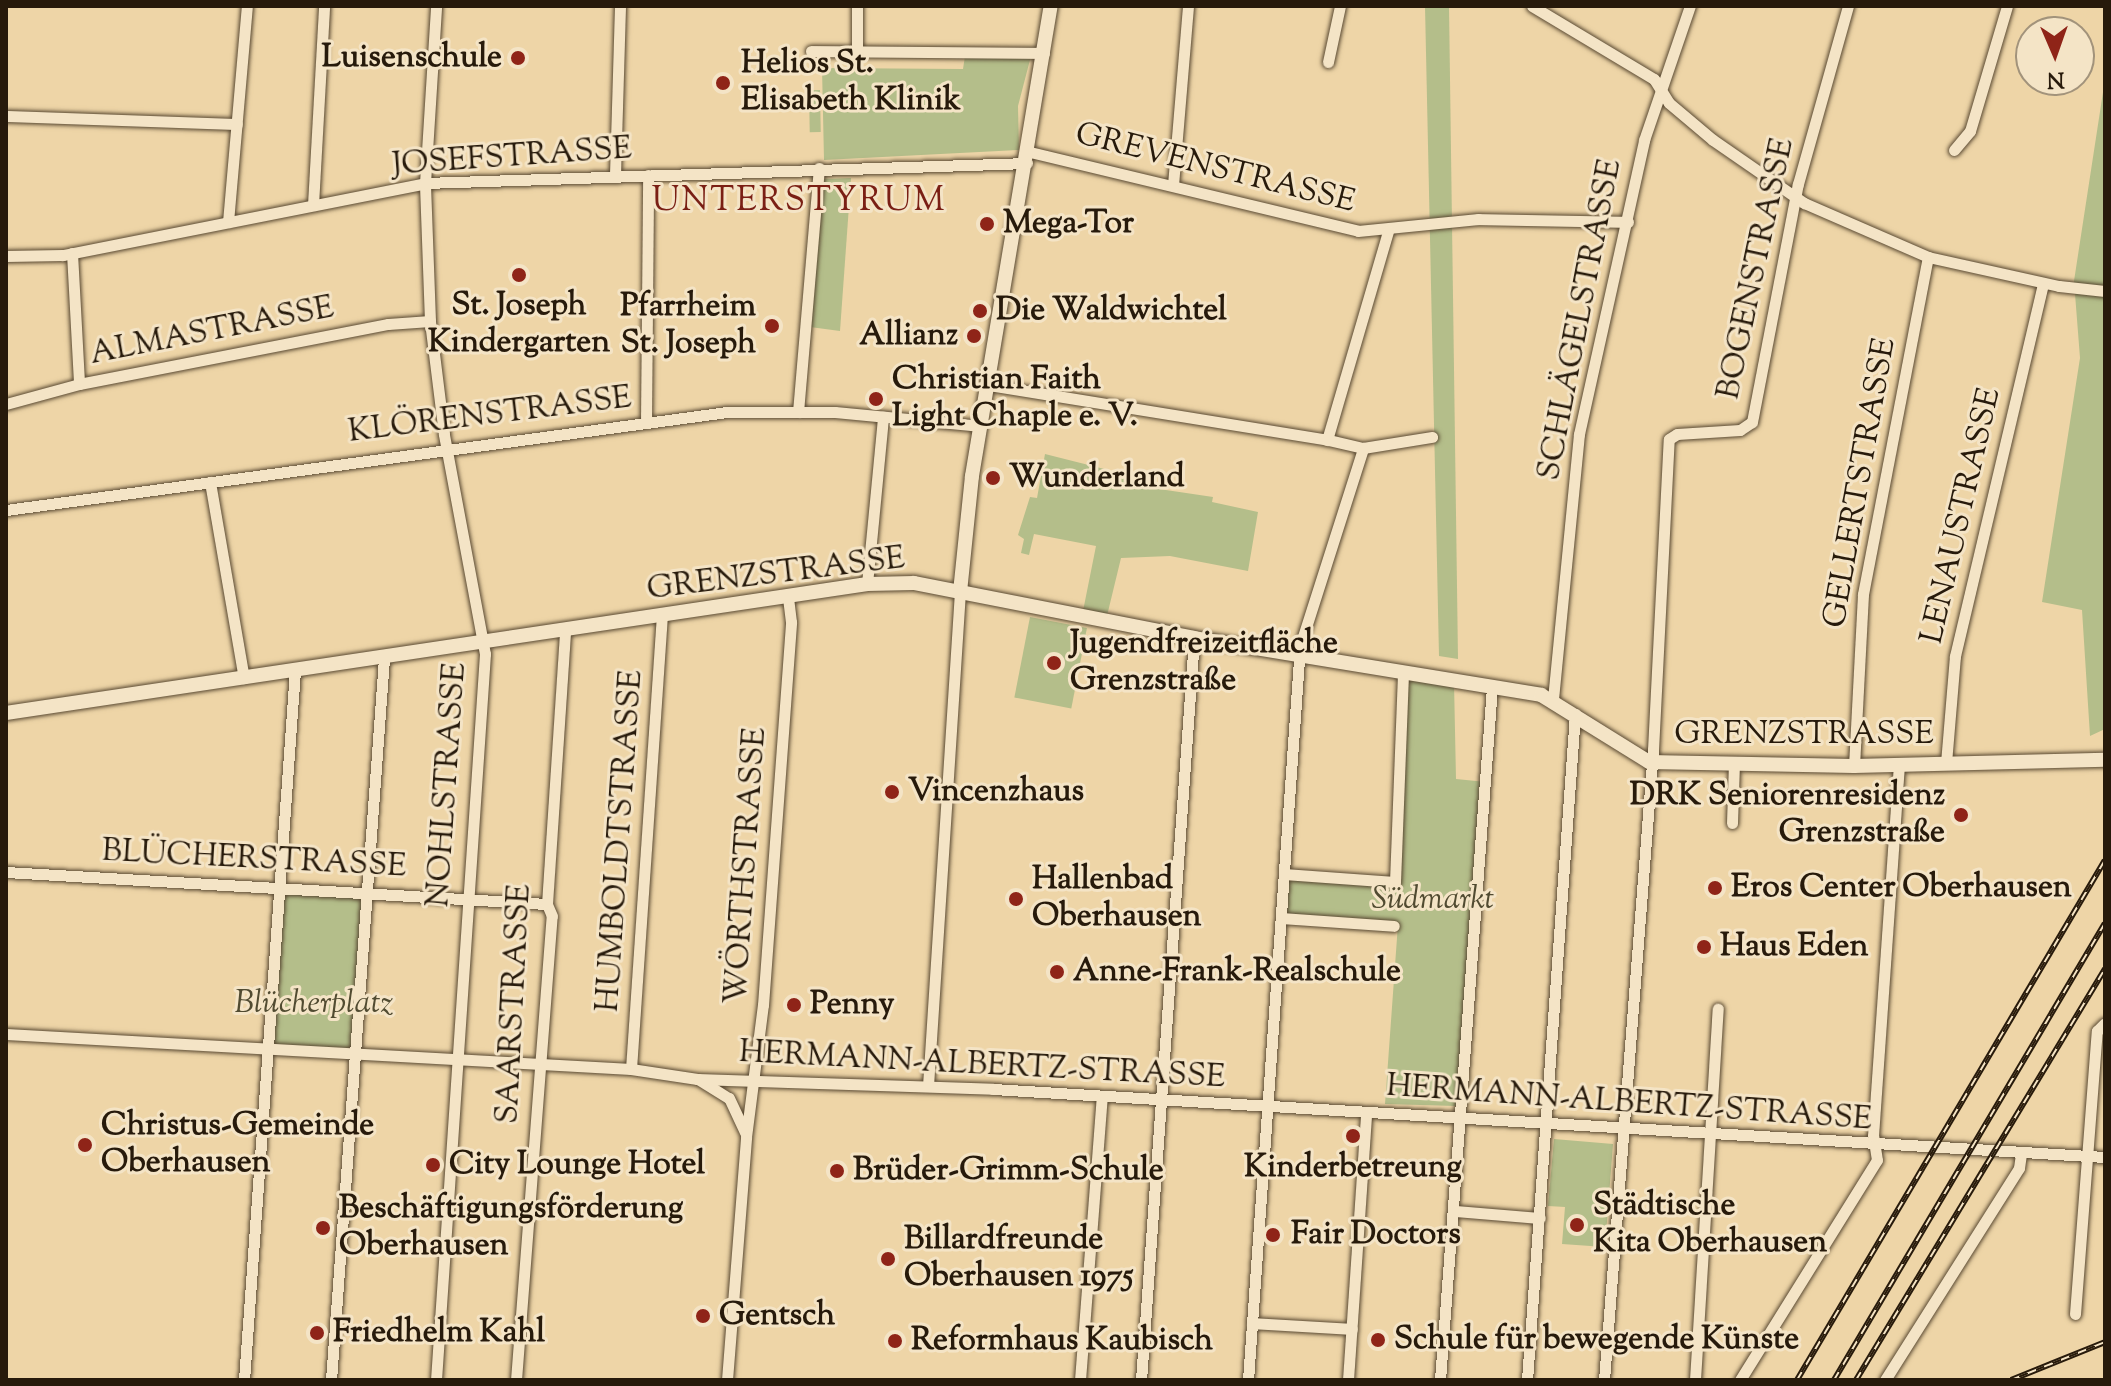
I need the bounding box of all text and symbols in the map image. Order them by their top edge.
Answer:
north arrow [2015,16,2095,96]
place label: Luisenschule [321,39,502,77]
place label: Helios St. Elisabeth Klinik [741,46,961,121]
marker: Luisenschule [509,49,527,67]
text: N [2046,62,2065,94]
marker: Helios St. Elisabeth Klinik [712,72,734,94]
street label: GREVENSTRASSE [1071,116,1359,222]
street label: JOSEFSTRASSE [391,130,633,186]
street label: BOGENSTRASSE [1711,135,1803,403]
street label: SCHLÄGELSTRASSE [1531,156,1631,484]
district label: UNTERSTYRUM [652,182,946,222]
place label: Mega-Tor [1003,205,1134,243]
marker: Mega-Tor [978,215,996,233]
marker: St. Joseph Kindergarten [510,266,528,284]
place label: St. Joseph Kindergarten [428,288,610,363]
place label: Pfarrheim St. Joseph [620,289,756,364]
street label: ALMASTRASSE [87,290,337,374]
place label: Die Waldwichtel [996,292,1227,330]
marker: Die Waldwichtel [971,302,989,320]
marker: Pfarrheim St. Joseph [763,317,781,335]
place label: Allianz [859,317,958,355]
marker: Allianz [965,327,983,345]
street label: GELLERTSTRASSE [1817,335,1905,631]
place label: Christian Faith Light Chaple e. V. [892,362,1138,437]
street label: KLÖRENSTRASSE [346,380,634,452]
street label: LENAUSTRASSE [1914,384,2010,648]
marker: Christian Faith Light Chaple e. V. [867,390,885,408]
place label: Wunderland [1009,459,1185,497]
marker: Wunderland [984,469,1002,487]
street label: GRENZSTRASSE [645,540,907,610]
place label: Jugendfreizeitfläche Grenzstraße [1070,626,1338,701]
marker: Jugendfreizeitfläche Grenzstraße [1045,654,1063,672]
street label: NOHLSTRASSE [420,661,476,909]
street label: HUMBOLDTSTRASSE [590,669,652,1013]
street label: GRENZSTRASSE [1674,716,1934,754]
street label: WÖRTHSTRASSE [718,726,776,1006]
place label: Vincenzhaus [908,773,1084,811]
place label: DRK Seniorenresidenz Grenzstraße [1630,778,1945,853]
marker: Vincenzhaus [883,783,901,801]
marker: DRK Seniorenresidenz Grenzstraße [1952,806,1970,824]
street label: BLÜCHERSTRASSE [101,833,407,887]
place label: Hallenbad Oberhausen [1032,862,1201,937]
place label: Eros Center Oberhausen [1731,869,2072,907]
marker: Eros Center Oberhausen [1706,879,1724,897]
park label: Südmarkt [1372,881,1494,919]
street label: SAARSTRASSE [490,883,540,1125]
marker: Hallenbad Oberhausen [1007,890,1025,908]
place label: Haus Eden [1720,928,1868,966]
marker: Haus Eden [1695,938,1713,956]
place label: Anne-Frank-Realschule [1073,953,1401,991]
marker: Anne-Frank-Realschule [1048,963,1066,981]
park label: Blücherplatz [235,985,393,1023]
place label: Penny [810,986,894,1024]
marker: Penny [785,996,803,1014]
street label: HERMANN-ALBERTZ-STRASSE [738,1034,1226,1098]
street label: HERMANN-ALBERTZ-STRASSE [1385,1068,1873,1140]
place label: Christus-Gemeinde Oberhausen [101,1108,374,1183]
marker: Kinderbetreung [1344,1127,1362,1145]
marker: Christus-Gemeinde Oberhausen [76,1136,94,1154]
place label: City Lounge Hotel [449,1146,705,1184]
place label: Kinderbetreung [1244,1149,1462,1187]
place label: Brüder-Grimm-Schule [853,1152,1164,1190]
marker: City Lounge Hotel [424,1156,442,1174]
marker: Brüder-Grimm-Schule [828,1162,846,1180]
place label: Städtische Kita Oberhausen [1593,1188,1827,1263]
place label: Beschäftigungsförderung Oberhausen [339,1191,683,1266]
place label: Fair Doctors [1291,1216,1461,1254]
marker: Städtische Kita Oberhausen [1568,1216,1586,1234]
marker: Beschäftigungsförderung Oberhausen [314,1219,332,1237]
place label: Billardfreunde Oberhausen 1975 [904,1222,1133,1297]
marker: Fair Doctors [1262,1224,1284,1246]
marker: Billardfreunde Oberhausen 1975 [879,1250,897,1268]
place label: Gentsch [719,1297,835,1335]
marker: Gentsch [694,1307,712,1325]
place label: Friedhelm Kahl [333,1314,545,1352]
place label: Schule für bewegende Künste [1394,1321,1799,1359]
place label: Reformhaus Kaubisch [911,1322,1213,1360]
marker: Friedhelm Kahl [308,1324,326,1342]
marker: Schule für bewegende Künste [1369,1331,1387,1349]
marker: Reformhaus Kaubisch [886,1332,904,1350]

